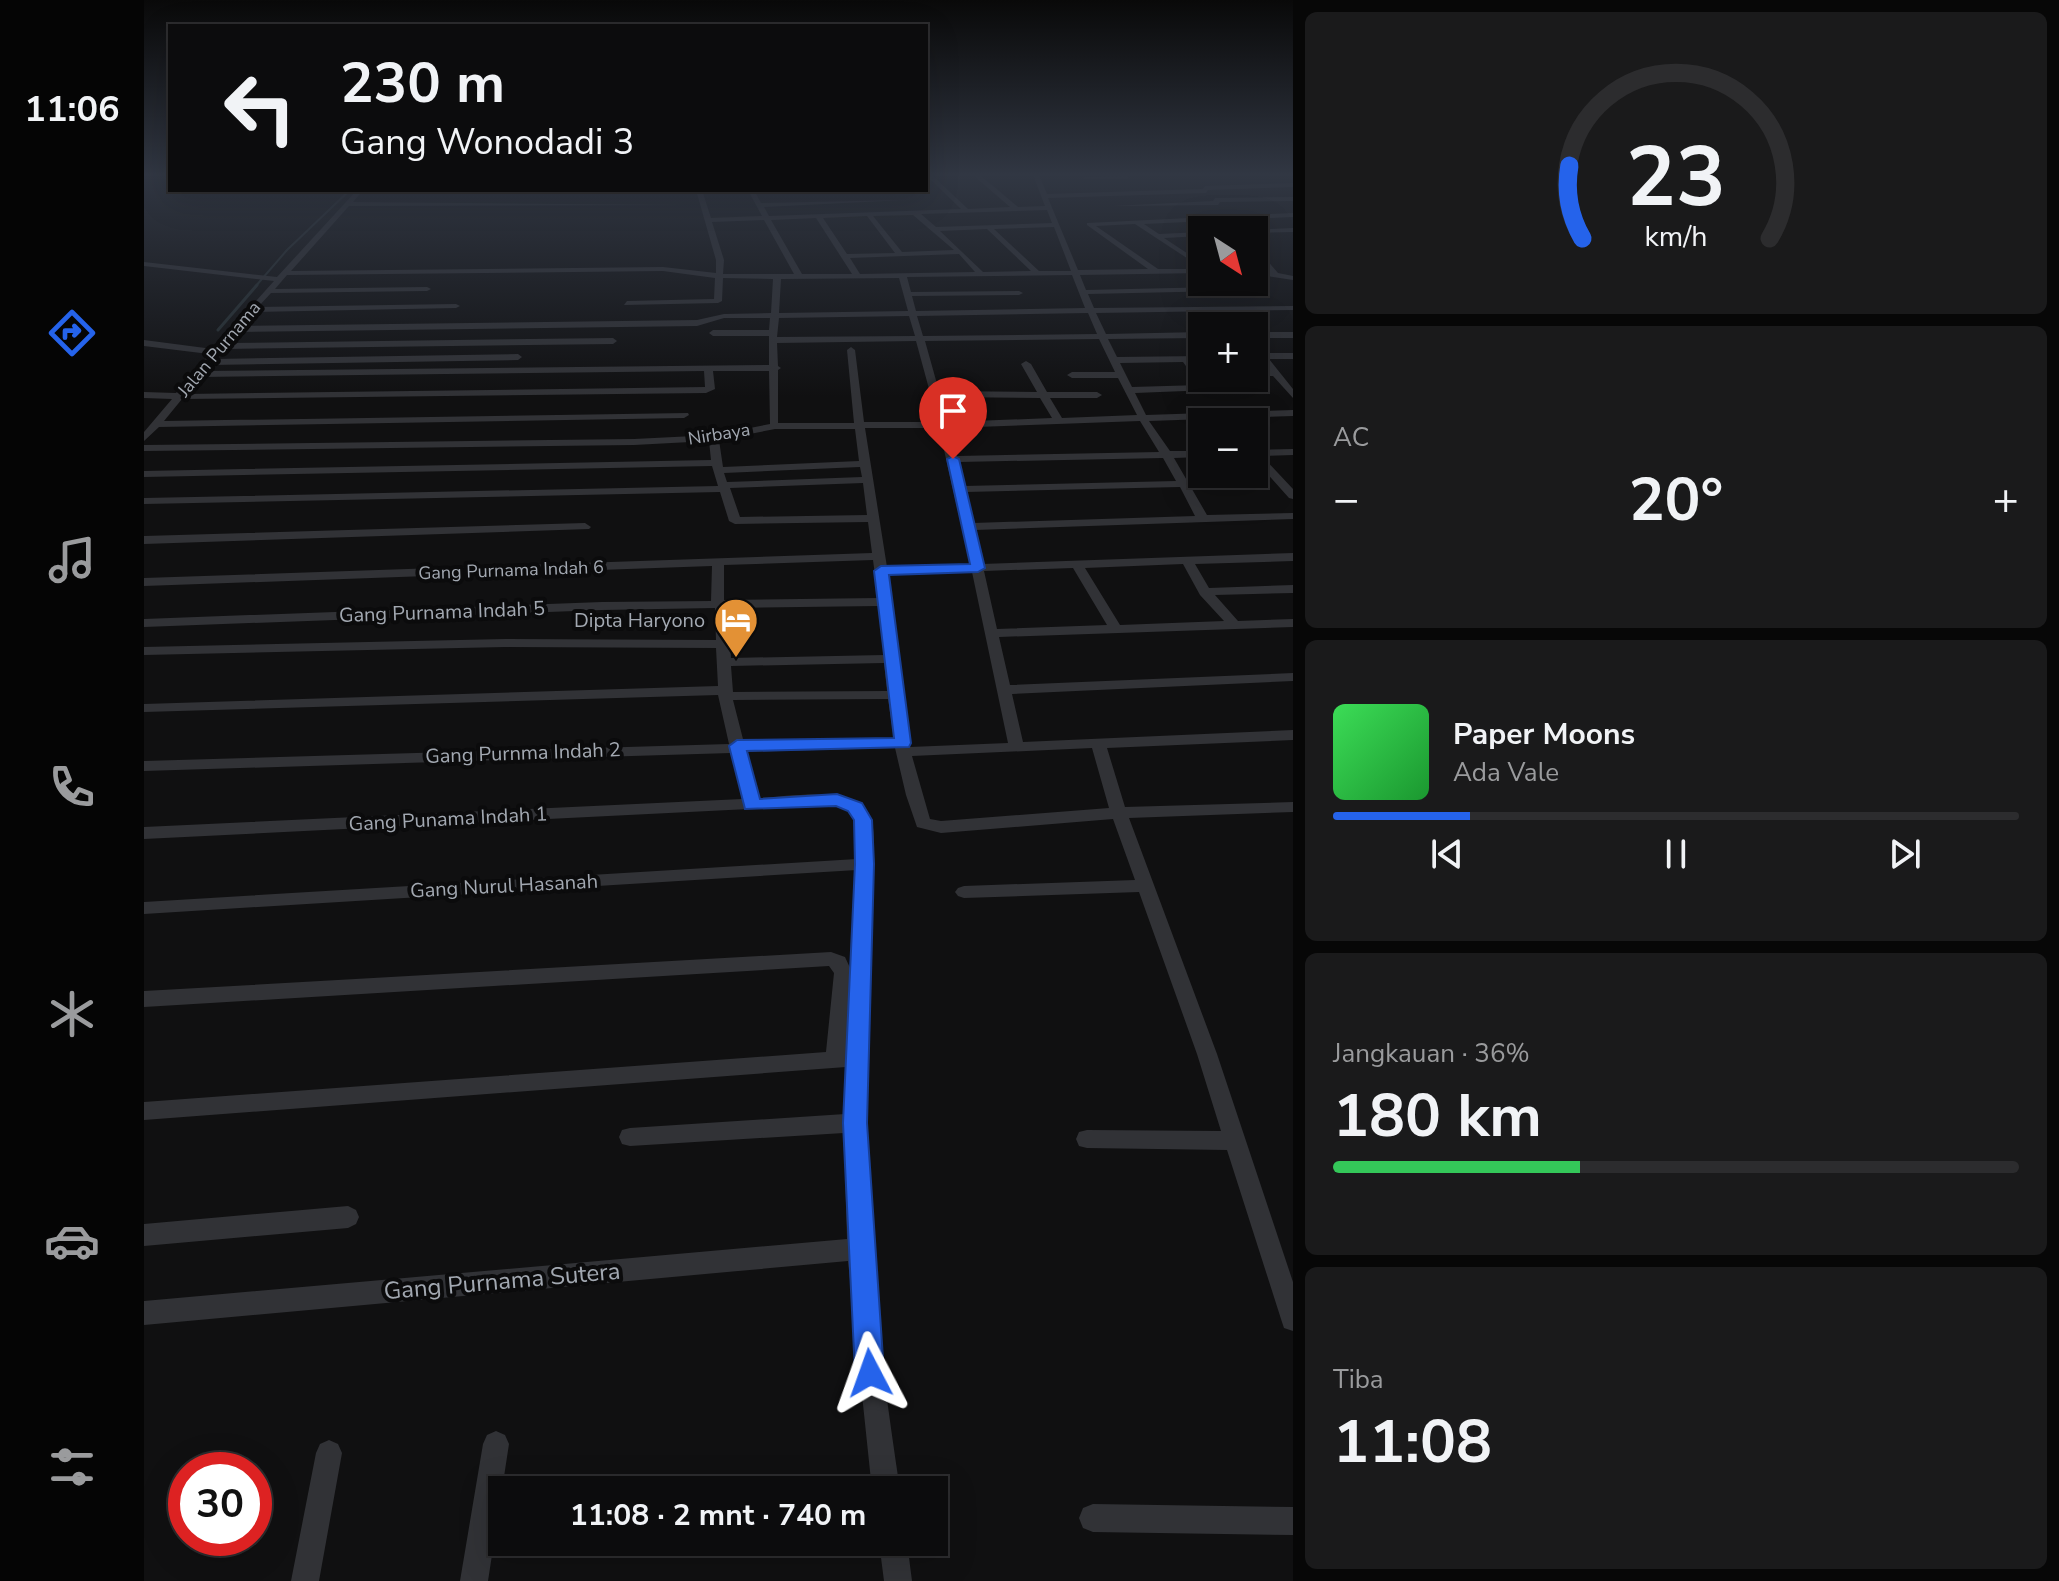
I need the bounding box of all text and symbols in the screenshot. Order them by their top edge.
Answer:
text: 230 m [340,45,505,122]
icon: left [208,56,312,160]
text: 11:06 [24,85,120,134]
text: Gang Wonodadi 3 [340,118,634,167]
text: 23 [1626,120,1726,233]
north arrow [1188,216,1268,296]
map controls [1188,216,1268,488]
text: km/h [1645,217,1707,256]
street label: Jalan Purnama [171,296,266,403]
icon: directions [44,305,100,361]
button: + [1188,312,1268,392]
pin [919,377,987,459]
icon: arrive [931,389,975,433]
button: − [1188,408,1268,488]
street label: Nirbaya [686,417,752,451]
text: AC [1333,420,1369,455]
text: 20° [1629,459,1723,541]
text: − [1333,470,1359,530]
text: + [1993,470,2019,530]
icon: music [44,532,100,588]
street label: Gang Purnama Indah 6 [418,555,604,585]
street label: Gang Purnama Indah 5 [338,595,546,629]
hotel icon: Dipta Haryono [712,596,760,659]
place label: Dipta Haryono [574,607,705,634]
text: Paper Moons [1453,714,1635,755]
street label: Gang Purnma Indah 2 [425,736,621,770]
text: Ada Vale [1453,755,1559,790]
icon: phone [44,759,100,815]
street label: Gang Punama Indah 1 [348,800,548,838]
icon: previous [1425,832,1469,876]
icon: pause [1654,832,1698,876]
icon: next [1883,832,1927,876]
street label: Gang Nurul Hasanah [409,868,599,904]
icon: climate [44,986,100,1042]
text: Jangkauan · 36% [1333,1036,1530,1071]
text: 180 km [1333,1075,1542,1157]
icon: car [44,1213,100,1269]
street label: Gang Purnama Sutera [382,1255,622,1307]
position arrow [828,1331,912,1415]
text: Tiba [1333,1362,1384,1397]
text: 11:08 [1333,1401,1492,1483]
icon: filters [44,1439,100,1495]
speed limit sign: 30 [168,1452,272,1556]
text: 11:08 · 2 mnt · 740 m [570,1495,866,1536]

